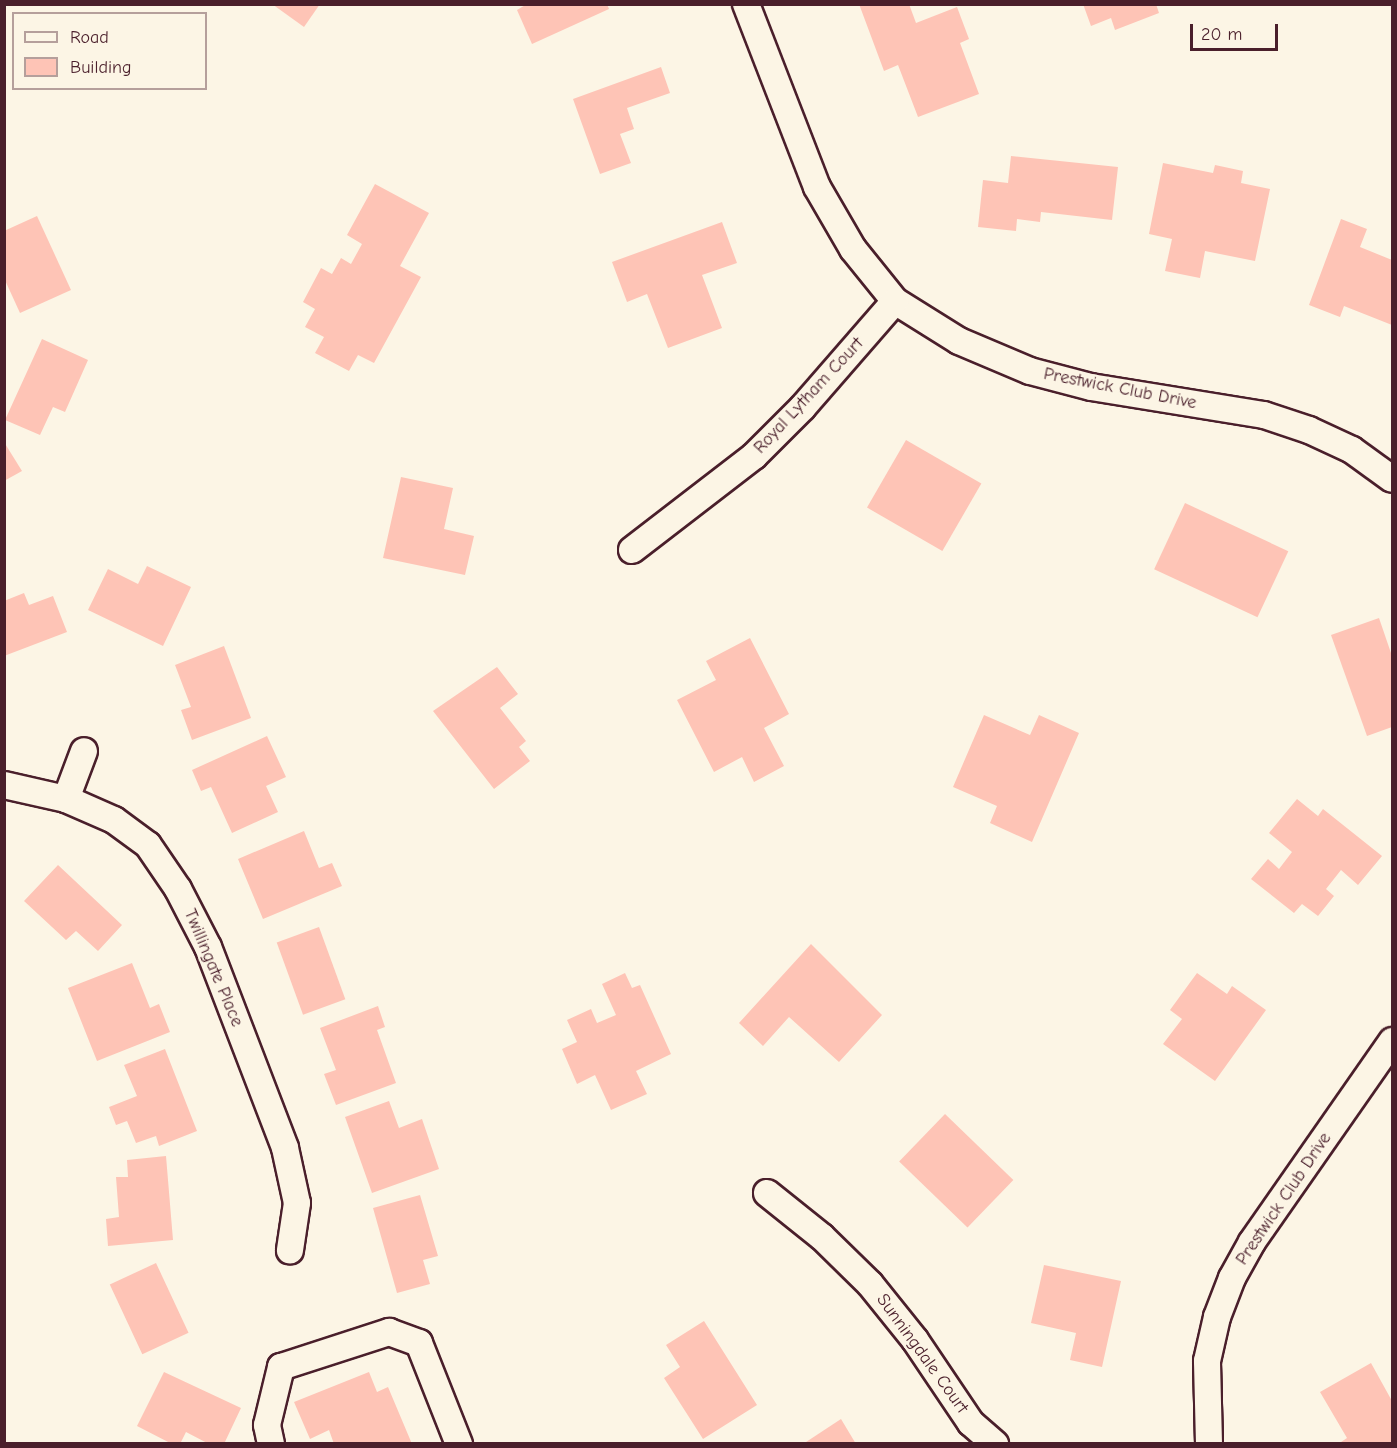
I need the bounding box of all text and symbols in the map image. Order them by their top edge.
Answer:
legend [12,12,207,90]
scale bar [1193,12,1282,50]
text: 20 m [1201,24,1242,45]
text: Road [70,27,109,48]
text: Building [70,57,132,78]
street label: Royal Lytham Court [750,333,868,459]
street label: Prestwick Club Drive [1042,364,1198,414]
street label: Twillingate Place [179,906,247,1030]
street label: Prestwick Club Drive [1232,1129,1336,1269]
street label: Sunningdale Court [871,1290,973,1418]

